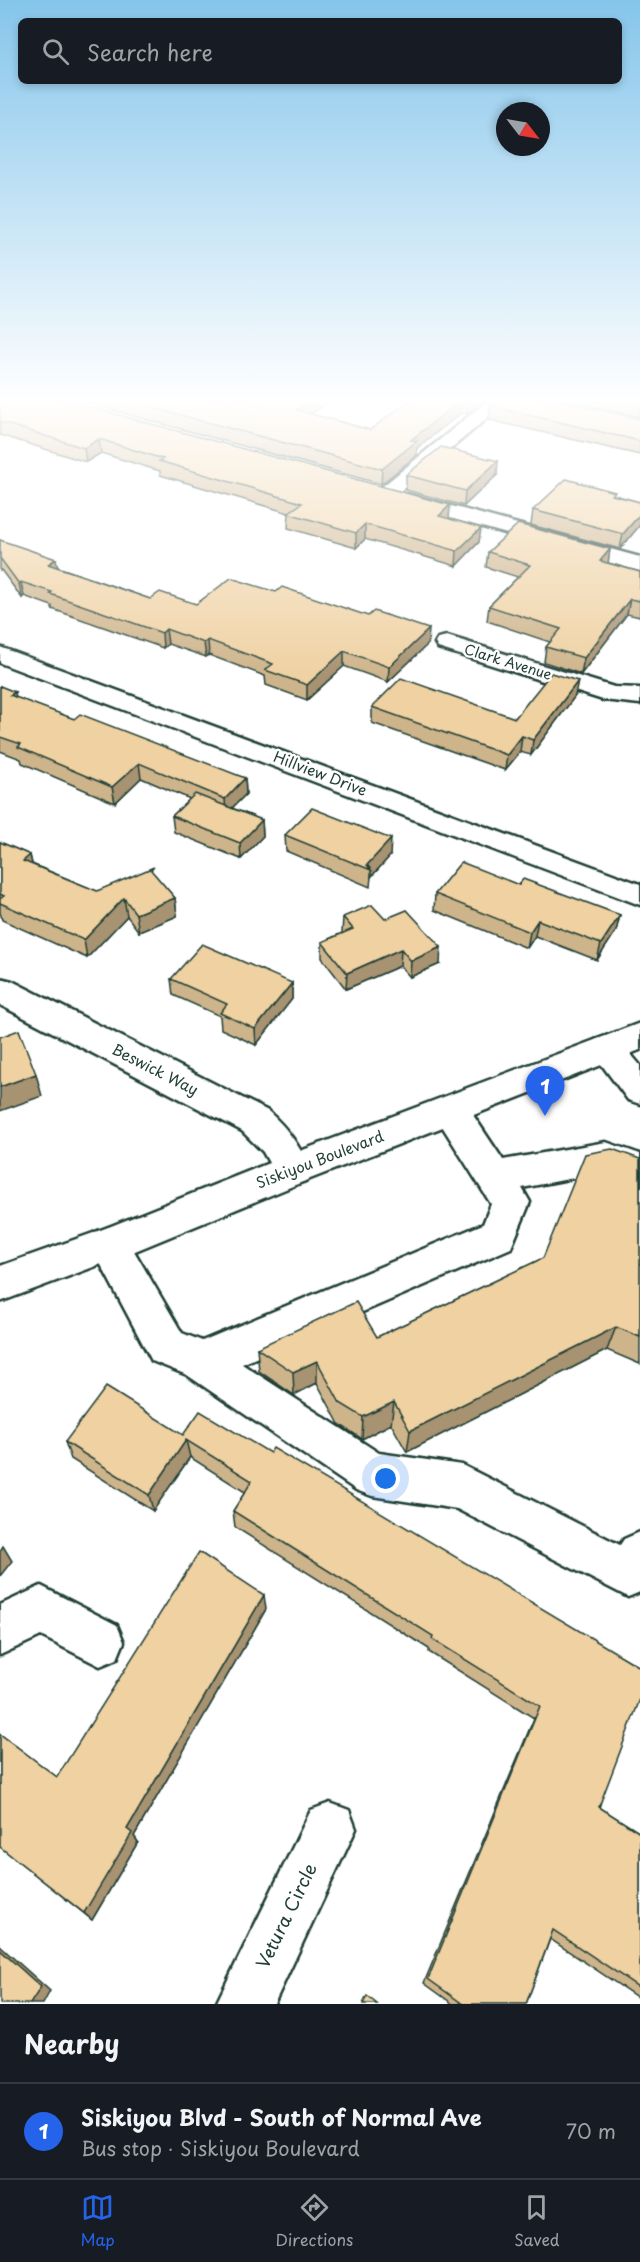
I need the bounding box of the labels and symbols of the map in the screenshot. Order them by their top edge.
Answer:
north arrow [496,102,550,156]
street label: Clark Avenue [462,638,555,685]
street label: Hillview Drive [270,744,371,801]
street label: Beswick Way [108,1037,203,1100]
pin: 1 [526,1066,564,1116]
street label: Siskiyou Boulevard [252,1124,387,1193]
your location [371,1464,400,1493]
street label: Vetura Circle [248,1858,323,1973]

